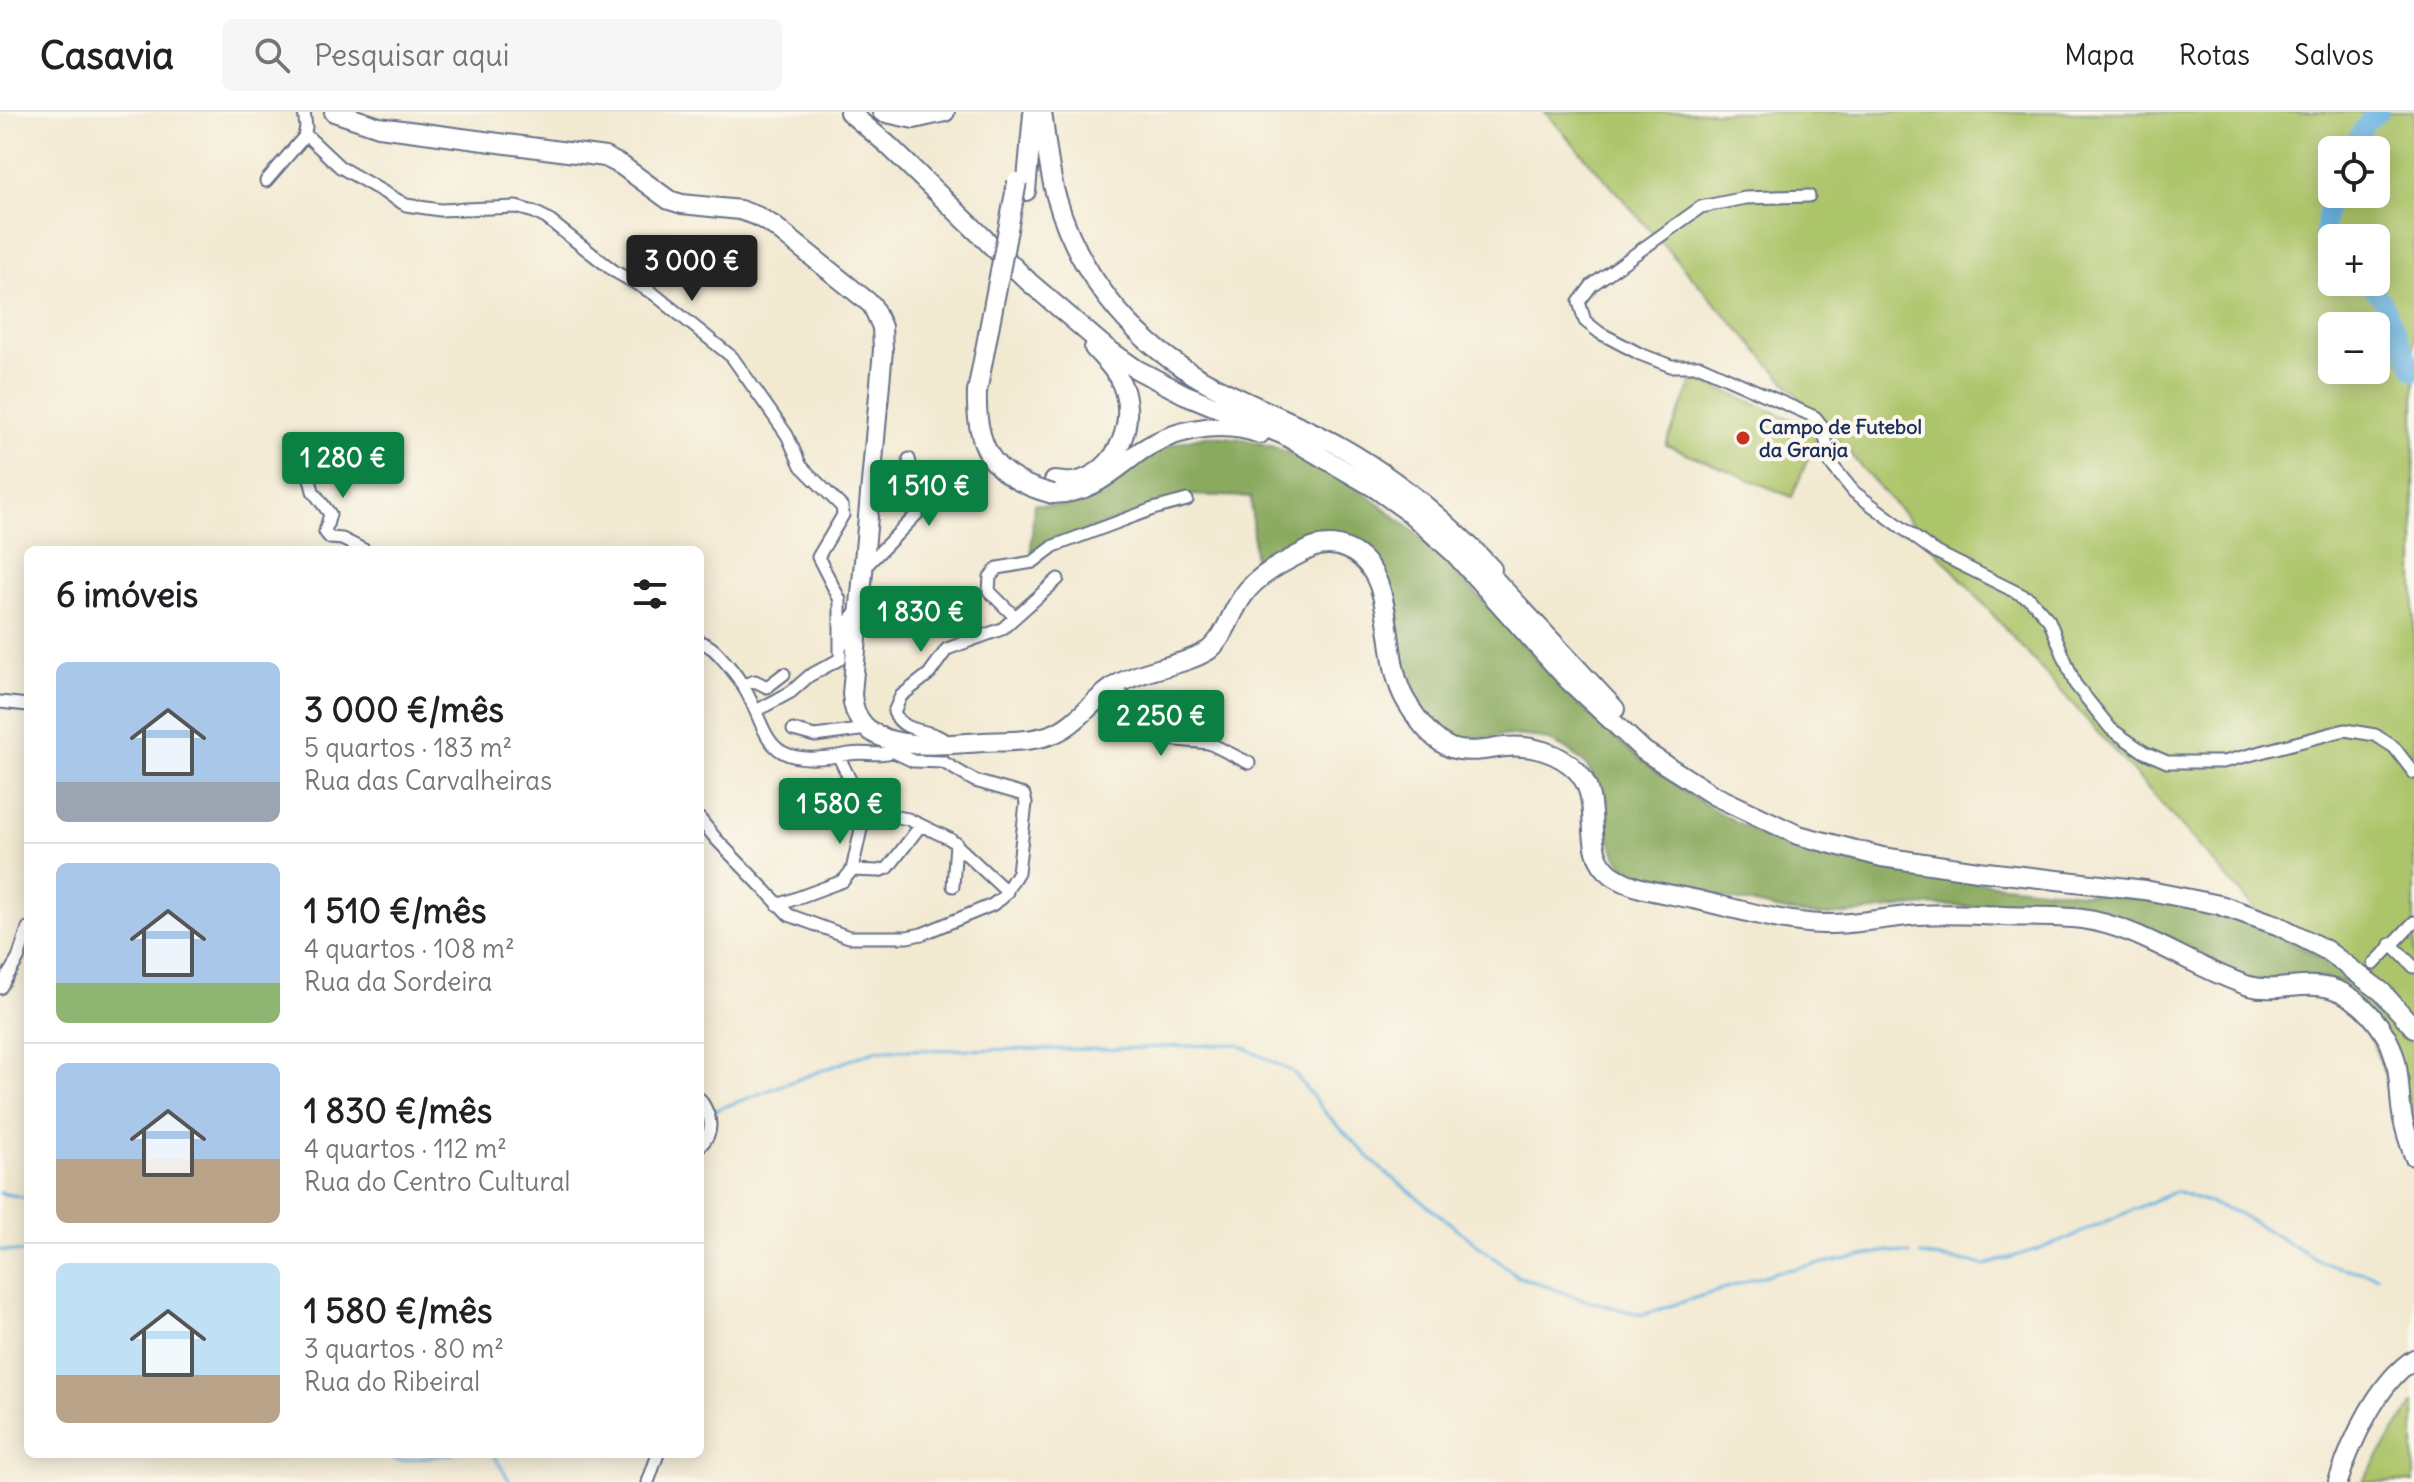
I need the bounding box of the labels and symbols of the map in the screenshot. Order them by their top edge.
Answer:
pin: 3 000 € [618,235,766,303]
place label: Campo de Futebol da Granja [1759,414,1922,462]
marker: Campo de Futebol da Granja [1734,429,1752,447]
pin: 1 280 € [269,432,417,500]
pin: 1 510 € [855,460,1003,528]
pin: 1 830 € [847,586,995,654]
pin: 2 250 € [1087,690,1235,758]
pin: 1 580 € [766,778,914,846]

